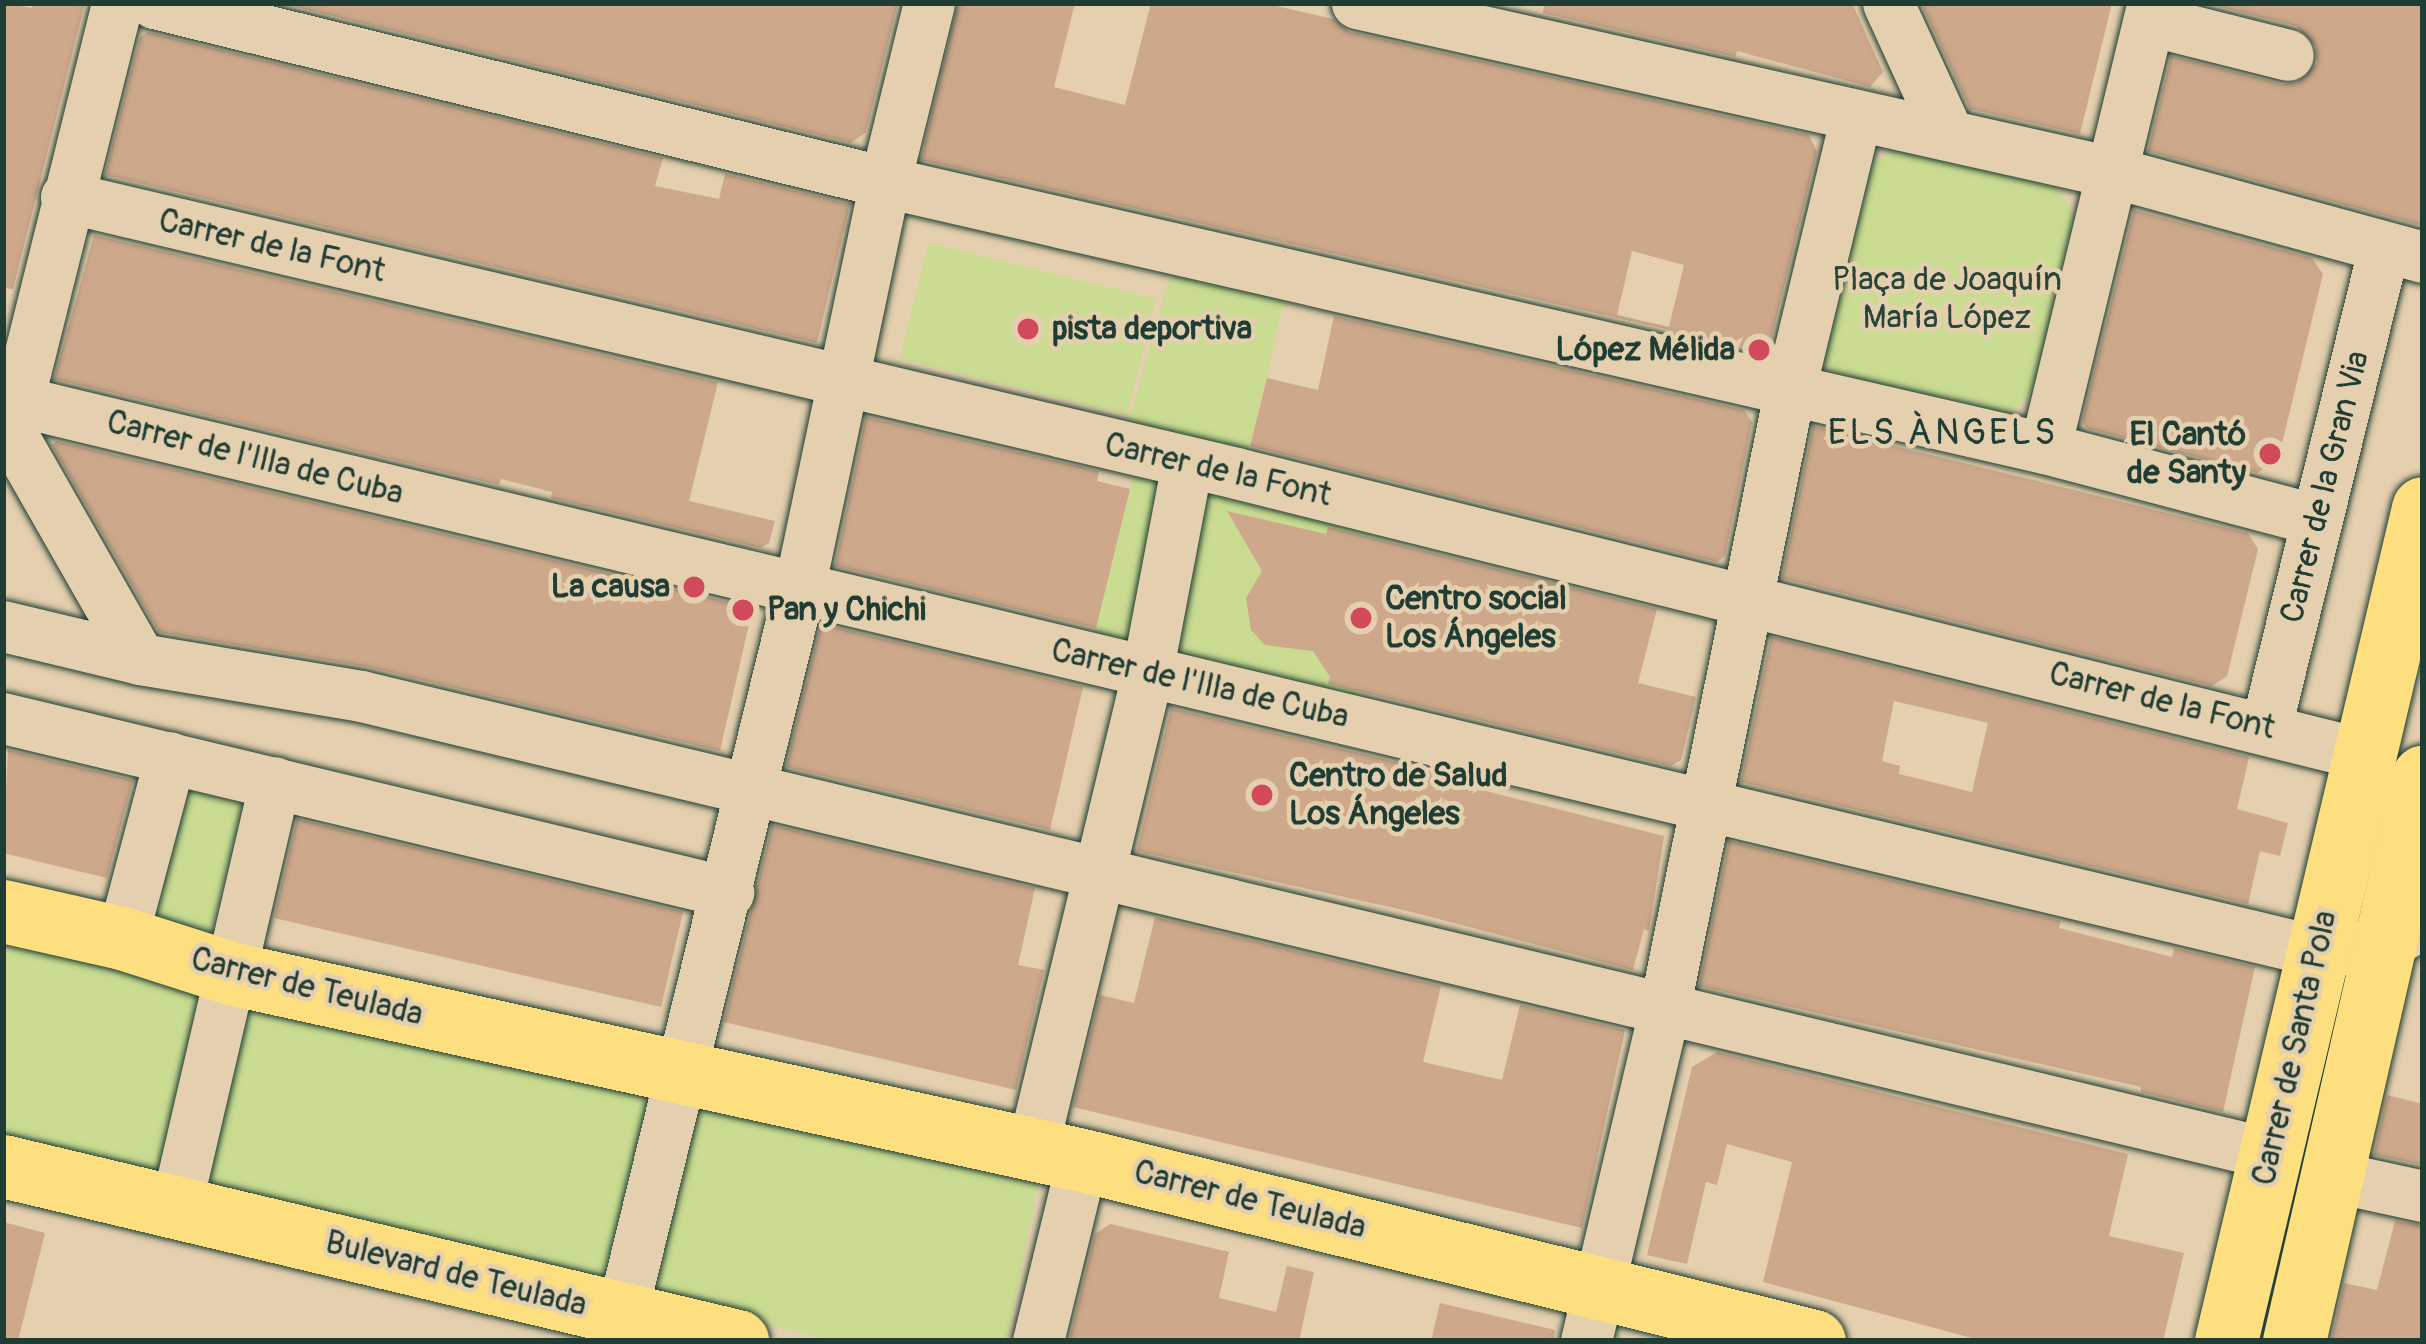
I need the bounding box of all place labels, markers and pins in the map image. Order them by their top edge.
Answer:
place label: pista deportiva [1052,309,1252,349]
marker: pista deportiva [1015,316,1041,342]
place label: López Mélida [1556,330,1735,370]
marker: López Mélida [1746,337,1772,363]
place label: El Cantó de Santy [2127,415,2246,493]
marker: El Cantó de Santy [2257,441,2283,467]
place label: La causa [551,567,670,607]
marker: La causa [681,574,707,600]
place label: Centro social Los Ángeles [1385,579,1567,657]
place label: Pan y Chichi [767,590,926,630]
marker: Pan y Chichi [730,597,756,623]
marker: Centro social Los Ángeles [1348,605,1374,631]
place label: Centro de Salud Los Ángeles [1289,756,1508,834]
marker: Centro de Salud Los Ángeles [1246,779,1278,811]

